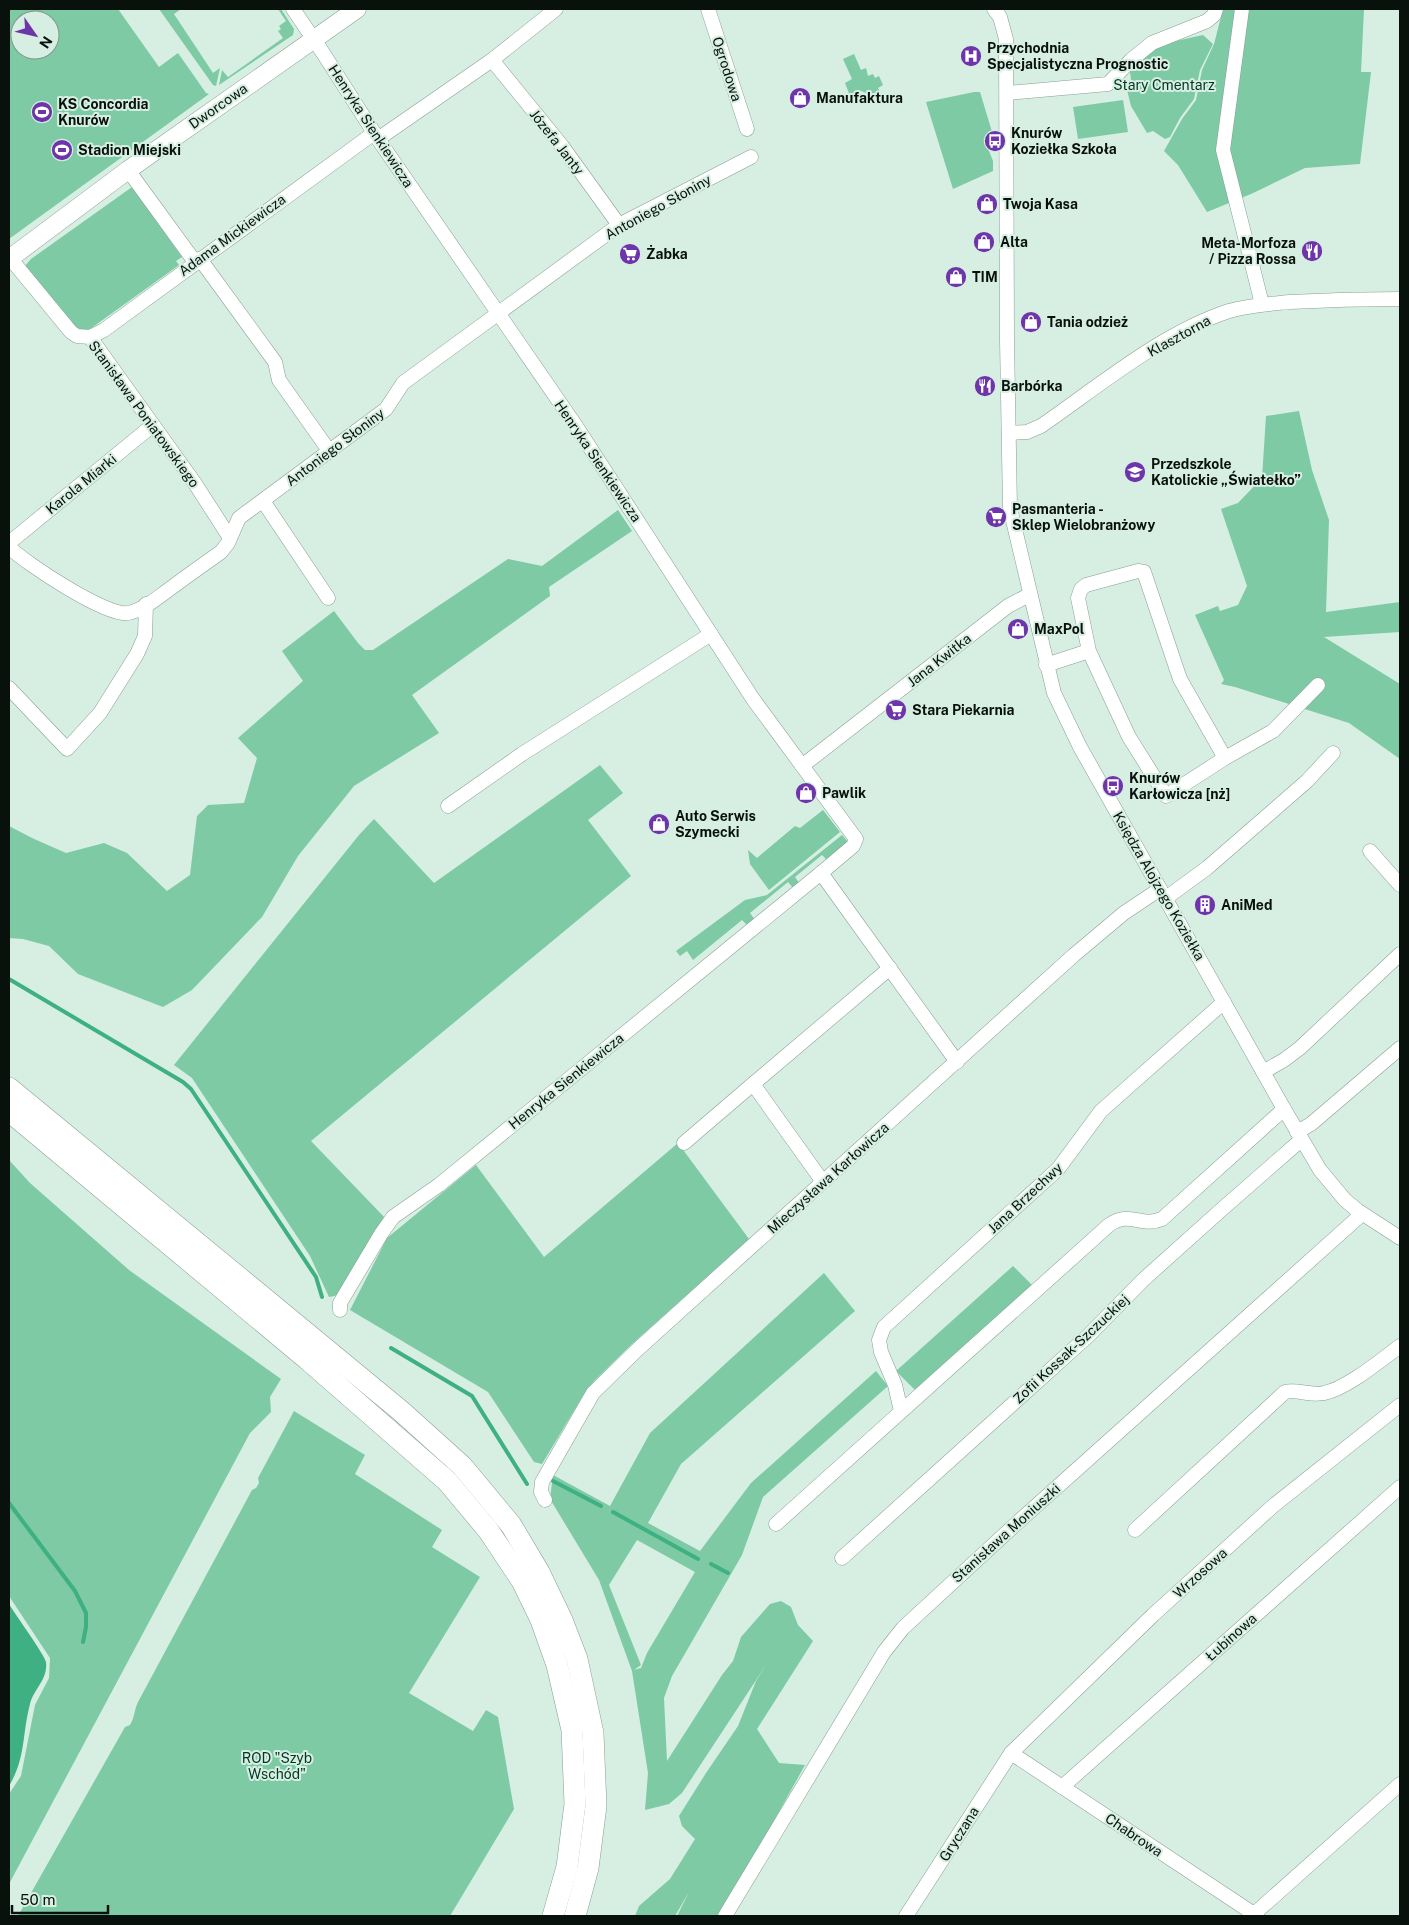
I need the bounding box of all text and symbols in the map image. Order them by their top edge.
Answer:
north arrow [10,10,60,60]
text: N [36,33,55,51]
street label: Ogrodowa [709,35,745,103]
place label: Przychodnia Specjalistyczna Prognostic [987,40,1169,72]
hospital icon: Przychodnia Specjalistyczna Prognostic [959,44,983,68]
street label: Henryka Sienkiewicza [325,62,417,190]
park label: Stary Cmentarz [1113,77,1215,93]
street label: Dworcowa [186,80,250,132]
shop icon: Manufaktura [788,86,812,110]
place label: Manufaktura [816,90,903,106]
place label: KS Concordia Knurów [58,96,149,128]
sports icon: KS Concordia Knurów [30,100,54,124]
street label: Józefa Janty [527,106,588,178]
place label: Knurów Koziełka Szkoła [1011,125,1117,157]
bus stop icon: Knurów Koziełka Szkoła [983,129,1007,153]
sports icon: Stadion Miejski [50,138,74,162]
place label: Stadion Miejski [78,142,181,158]
street label: Antoniego Słoniny [602,171,714,243]
street label: Adama Mickiewicza [176,191,288,279]
shop icon: Twoja Kasa [975,192,999,216]
place label: Twoja Kasa [1003,196,1078,212]
shop icon: Alta [972,230,996,254]
place label: Alta [1000,234,1028,250]
place label: Meta-Morfoza / Pizza Rossa [1201,235,1296,267]
restaurant icon: Meta-Morfoza / Pizza Rossa [1300,239,1324,263]
supermarket icon: Żabka [618,242,642,266]
place label: Żabka [646,245,688,262]
shop icon: TIM [944,265,968,289]
place label: TIM [972,269,998,285]
shop icon: Tania odzież [1019,310,1043,334]
street label: Klasztorna [1145,312,1213,360]
place label: Tania odzież [1047,314,1128,330]
street label: Stanisława Poniatowskiego [85,338,203,490]
restaurant icon: Barbórka [973,374,997,398]
place label: Barbórka [1001,378,1063,394]
street label: Henryka Sienkiewicza [551,397,645,525]
street label: Antoniego Słoniny [283,405,388,489]
street label: Karola Miarki [42,451,120,517]
place label: Przedszkole Katolickie „Światełko” [1151,456,1301,488]
school or university icon: Przedszkole Katolickie „Światełko” [1123,460,1147,484]
place label: Pasmanteria - Sklep Wielobranżowy [1012,501,1155,533]
supermarket icon: Pasmanteria - Sklep Wielobranżowy [984,505,1008,529]
shop icon: MaxPol [1006,617,1030,641]
place label: MaxPol [1034,621,1085,637]
street label: Jana Kwitka [904,630,974,690]
supermarket icon: Stara Piekarnia [884,698,908,722]
place label: Stara Piekarnia [912,702,1014,718]
place label: Knurów Karłowicza [nż] [1129,770,1230,802]
bus stop icon: Knurów Karłowicza [nż] [1101,774,1125,798]
shop icon: Pawlik [794,781,818,805]
place label: Pawlik [822,785,866,801]
place label: Auto Serwis Szymecki [675,808,756,840]
street label: Księdza Alojzego Koziełka [1110,809,1208,963]
shop icon: Auto Serwis Szymecki [647,812,671,836]
building icon: AniMed [1193,893,1217,917]
place label: AniMed [1221,897,1272,913]
street label: Henryka Sienkiewicza [505,1030,627,1132]
street label: Mieczysława Karłowicza [764,1119,892,1237]
street label: Jana Brzechwy [984,1159,1066,1237]
street label: Zofii Kossak-Szczuckiej [1010,1291,1132,1407]
street label: Stanisława Moniuszki [949,1480,1063,1586]
street label: Wrzosowa [1170,1545,1230,1601]
street label: Łubinowa [1202,1610,1260,1664]
park label: ROD "Szyb Wschód" [242,1750,312,1782]
street label: Gryczana [936,1804,982,1864]
street label: Chabrowa [1102,1810,1166,1860]
scale bar [12,1882,109,1914]
text: 50 m [20,1891,55,1908]

